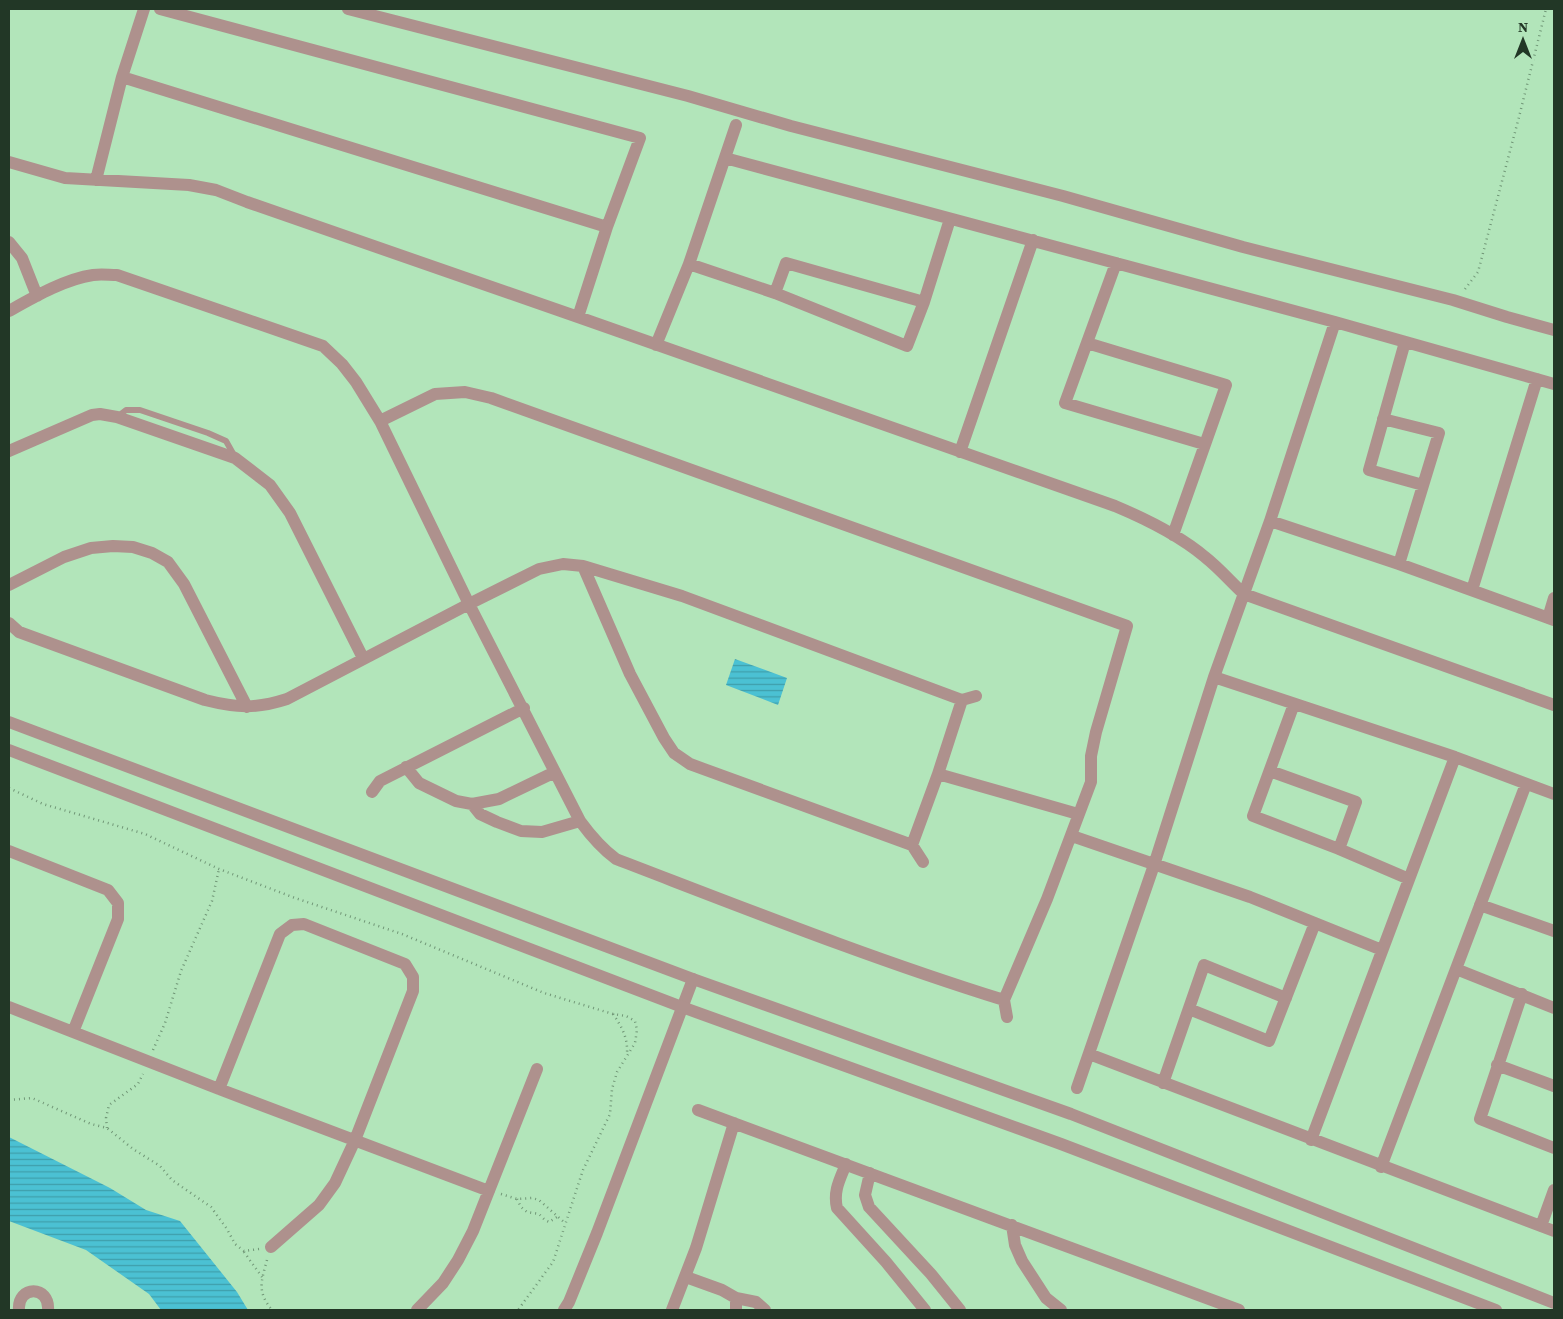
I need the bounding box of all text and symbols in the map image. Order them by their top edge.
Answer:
north arrow [1498,15,1548,65]
text: N [1518,17,1528,37]

